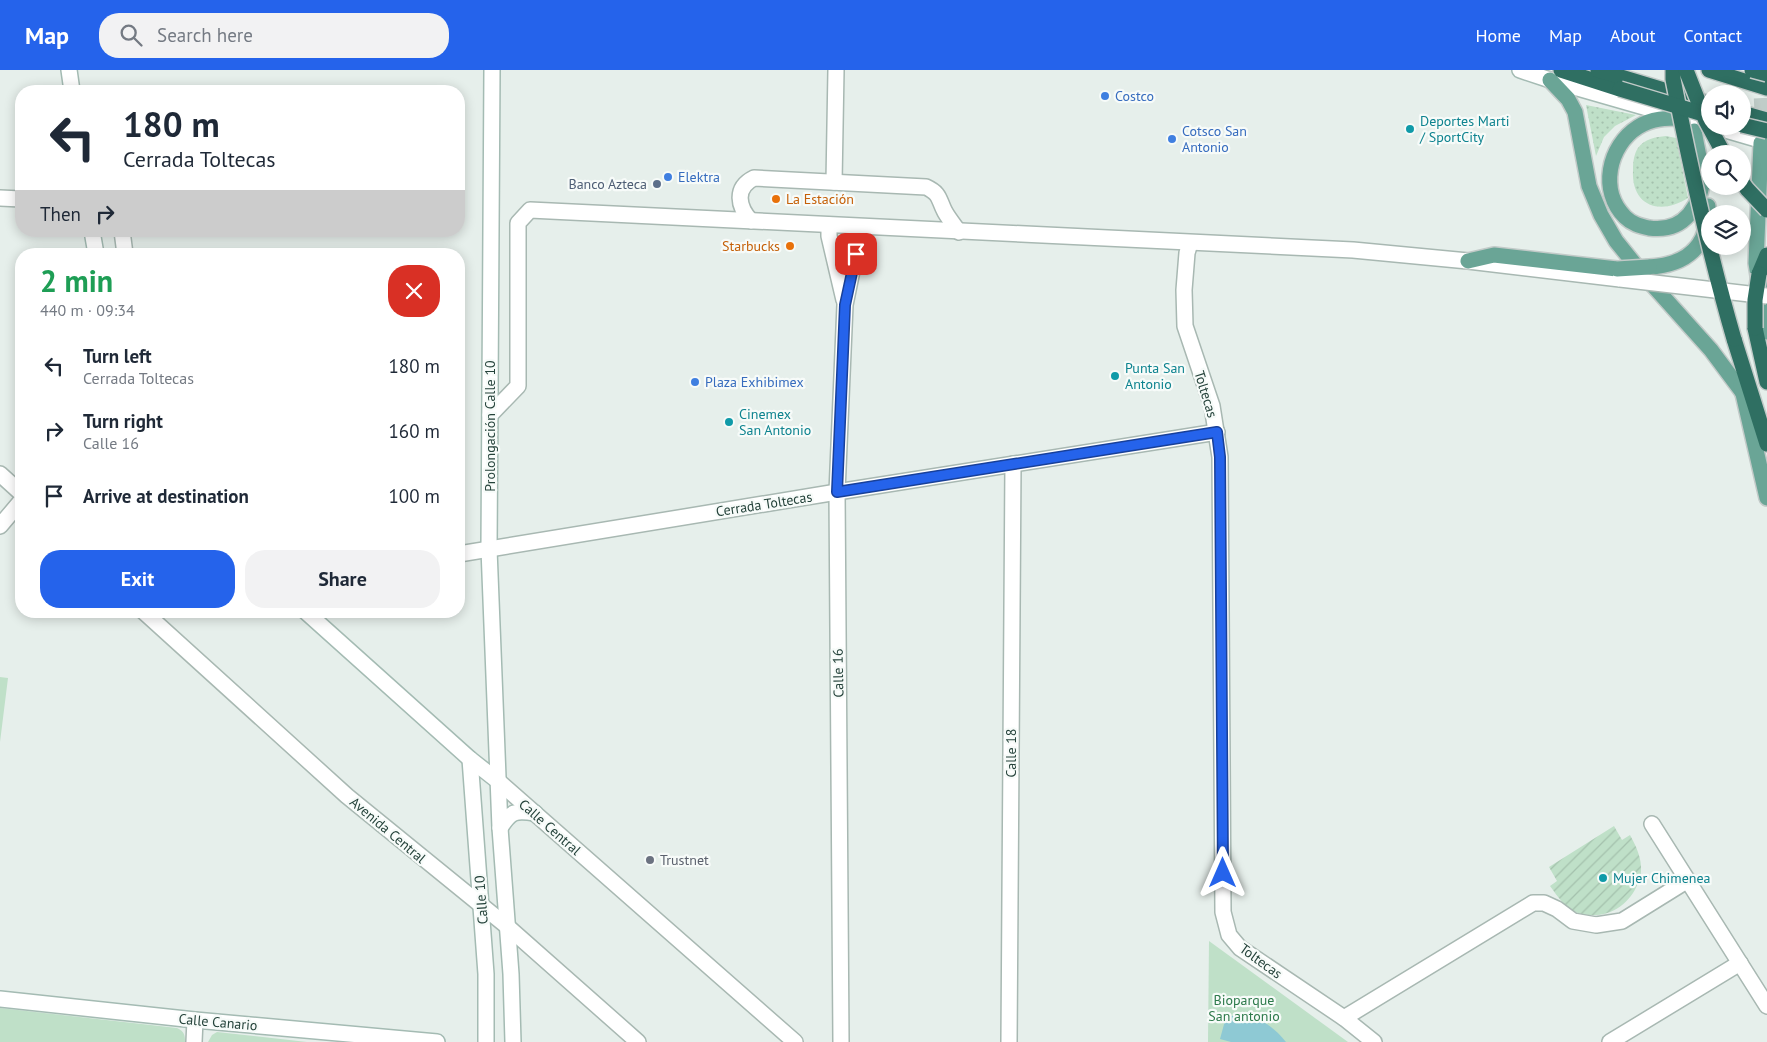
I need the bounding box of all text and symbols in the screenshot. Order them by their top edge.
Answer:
search box [99,13,449,58]
text: Map [25,20,69,51]
icon: search [117,21,145,49]
text: Search here [157,23,253,47]
text: Home [1475,24,1521,47]
text: Map [1549,24,1582,47]
text: About [1610,24,1656,47]
text: Contact [1684,24,1742,47]
map controls [1701,85,1751,255]
button: sound [1701,85,1751,135]
place label: Costco [1115,87,1154,105]
marker: Costco [1099,90,1111,102]
text: 180 m [123,101,220,147]
icon: left [40,105,105,170]
place label: Deportes Marti / SportCity [1419,112,1510,146]
place label: Cotsco San Antonio [1182,122,1247,156]
marker: Deportes Marti / SportCity [1404,123,1416,135]
marker: Cotsco San Antonio [1166,133,1178,145]
text: Cerrada Toltecas [123,145,276,173]
button: search [1701,145,1751,195]
place label: Elektra [678,168,720,186]
marker: Elektra [662,171,674,183]
place label: Banco Azteca [568,175,647,193]
marker: Banco Azteca [651,178,663,190]
place label: La Estación [786,190,854,208]
marker: La Estación [770,193,782,205]
icon: right [91,200,119,228]
text: Then [40,202,81,226]
button: layers [1701,205,1751,255]
pin [835,233,877,275]
place label: Starbucks [722,237,780,255]
marker: Starbucks [784,240,796,252]
icon: arrive [842,240,870,268]
text: 2 min [40,261,113,300]
button: close [388,265,440,317]
text: 440 m · 09:34 [40,300,135,320]
text: Turn left [83,344,152,368]
icon: left [40,352,68,380]
text: 180 m [388,354,440,378]
place label: Punta San Antonio [1125,359,1185,393]
street label: Prolongación Calle 10 [481,360,499,492]
text: Cerrada Toltecas [83,368,194,388]
street label: Toltecas [1190,368,1222,420]
marker: Punta San Antonio [1109,370,1121,382]
place label: Plaza Exhibimex [705,373,804,391]
marker: Plaza Exhibimex [689,376,701,388]
place label: Cinemex San Antonio [739,405,811,439]
text: Turn right [83,409,163,433]
marker: Cinemex San Antonio [723,416,735,428]
icon: right [40,417,68,445]
text: 160 m [388,419,440,443]
text: Calle 16 [83,433,139,453]
icon: arrive [40,482,68,510]
text: Arrive at destination [83,484,249,508]
text: 100 m [388,484,440,508]
street label: Cerrada Toltecas [715,487,813,520]
button: Exit [40,550,235,608]
button: Share [245,550,440,608]
street label: Calle 16 [829,648,847,698]
street label: Calle 18 [1002,729,1020,778]
street label: Avenida Central [346,793,430,867]
street label: Calle Central [515,795,585,859]
position arrow [1196,846,1248,898]
place label: Trustnet [660,851,709,869]
marker: Trustnet [644,854,656,866]
place label: Mujer Chimenea [1613,869,1711,887]
marker: Mujer Chimenea [1597,872,1609,884]
street label: Calle 10 [470,875,492,925]
street label: Toltecas [1236,940,1286,983]
park label: Bioparque San antonio [1208,991,1280,1025]
street label: Calle Canario [178,1010,258,1034]

